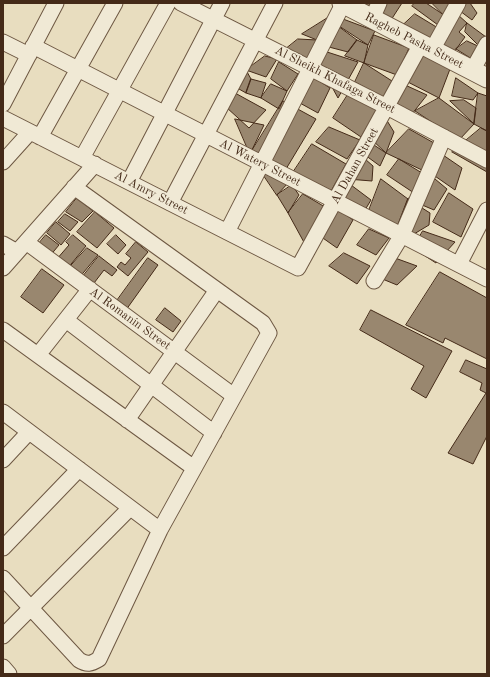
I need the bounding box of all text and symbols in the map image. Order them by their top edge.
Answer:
street label: Ragheb Pasha Street [362,10,466,72]
street label: Al Sheikh Khafaga Street [272,43,398,117]
street label: Al Dahan Street [328,125,382,207]
street label: Al Watery Street [217,136,303,190]
street label: Al Amry Street [112,168,190,218]
street label: Al Romanin Street [86,285,174,353]

